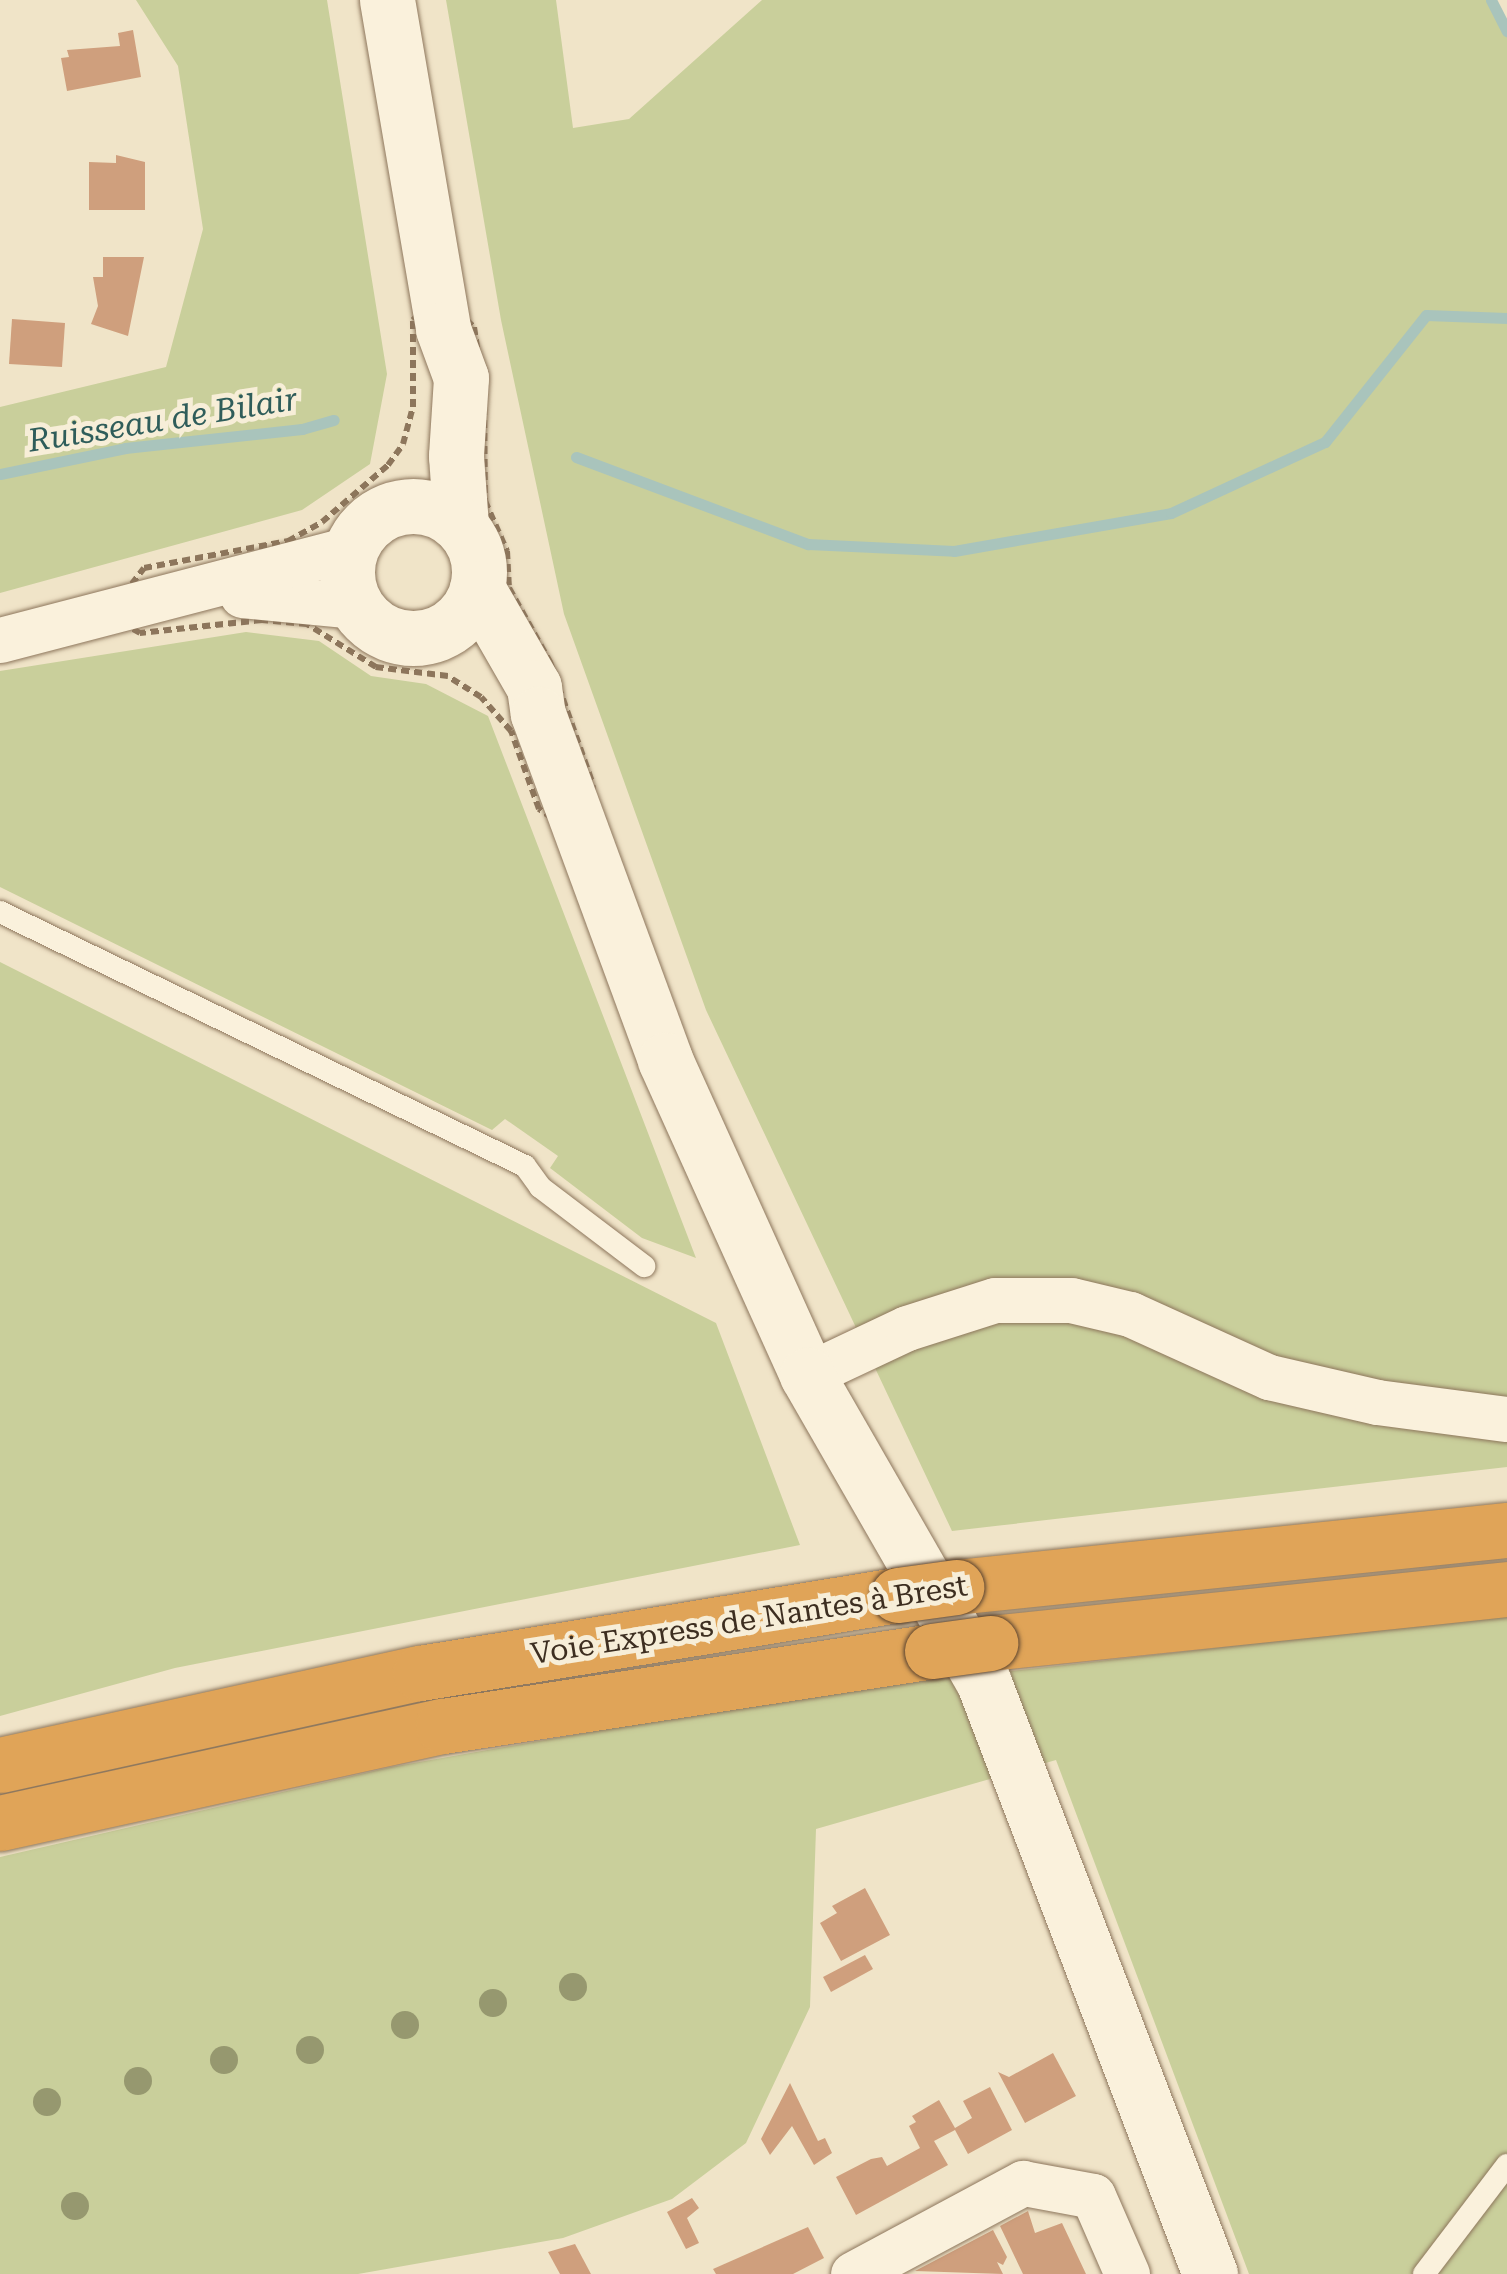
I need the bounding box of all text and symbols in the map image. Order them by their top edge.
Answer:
water label: Ruisseau de Bilair [25,380,301,460]
street label: Voie Express de Nantes à Brest [528,1568,970,1672]

